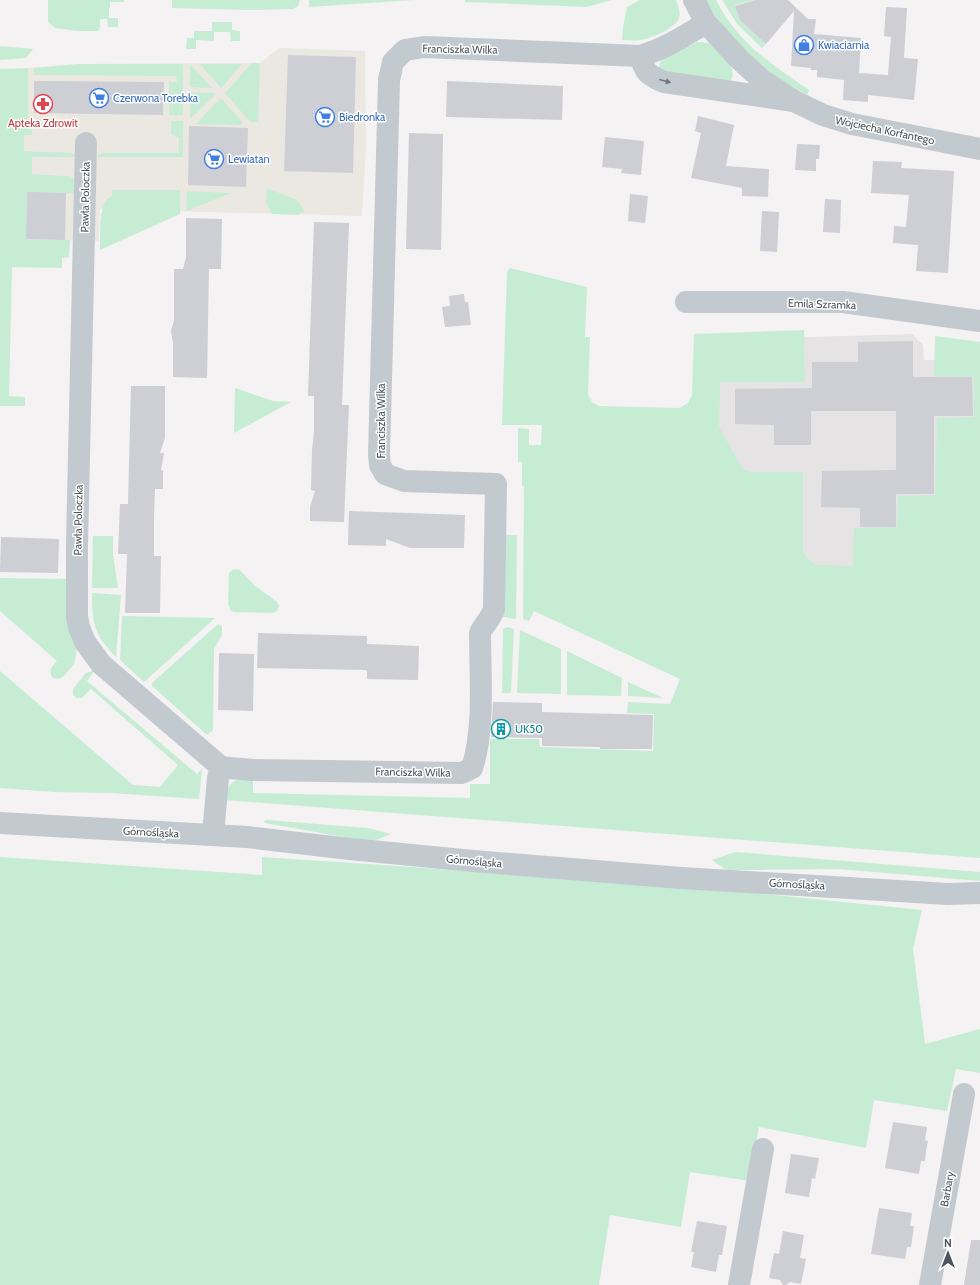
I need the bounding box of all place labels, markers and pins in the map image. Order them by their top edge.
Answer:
shop icon: Kwiaciarnia [793,34,815,56]
place label: Kwiaciarnia [818,38,870,52]
supermarket icon: Czerwona Torebka [88,87,110,109]
place label: Czerwona Torebka [113,91,199,105]
pharmacy icon: Apteka Zdrowit [32,93,54,115]
supermarket icon: Biedronka [314,106,336,128]
place label: Biedronka [339,110,386,124]
place label: Apteka Zdrowit [8,116,78,130]
supermarket icon: Lewiatan [203,148,225,170]
place label: Lewiatan [228,152,270,166]
building icon: UK50 [490,718,512,740]
place label: UK50 [515,722,543,736]

